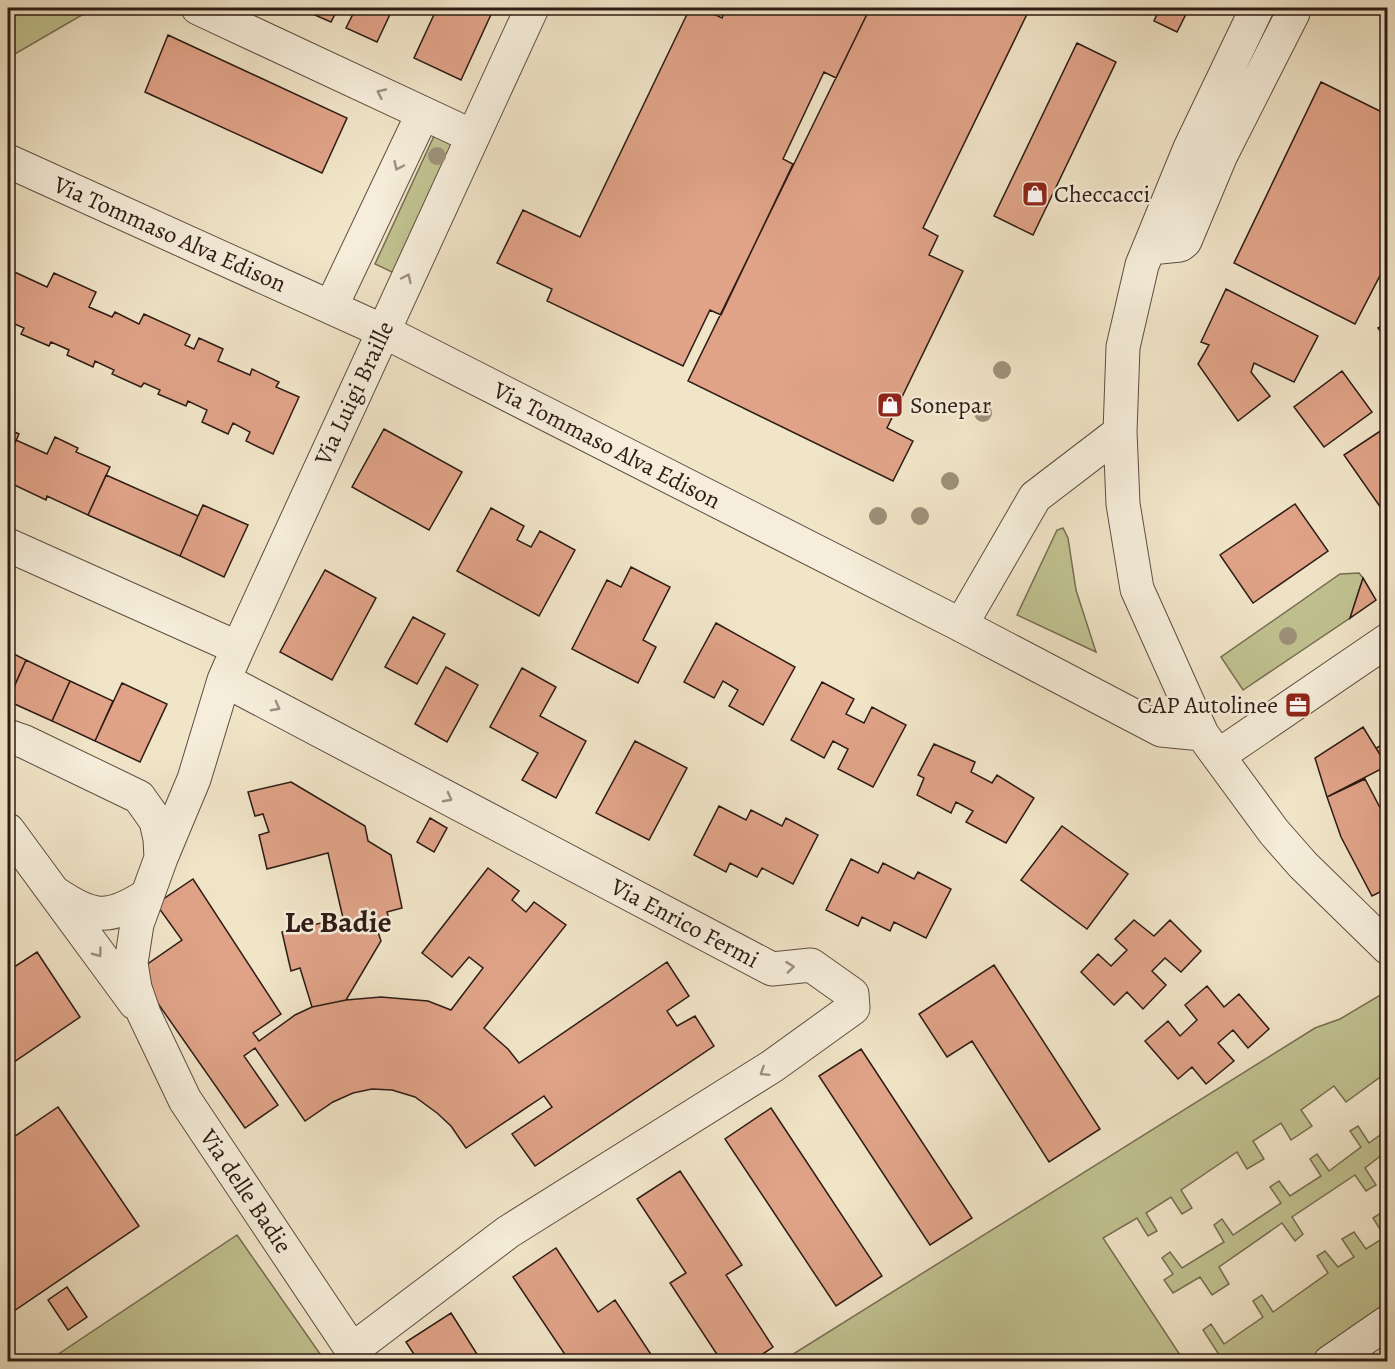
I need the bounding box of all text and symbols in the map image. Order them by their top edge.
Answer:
one-way arrow [377,89,388,101]
one-way arrow [394,160,406,171]
street label: Via Tommaso Alva Edison [48,168,291,300]
place label: Checcacci [1054,178,1150,210]
shop icon: Checcacci [1020,179,1050,209]
one-way arrow [400,274,412,285]
street label: Via Luigi Braille [306,316,401,471]
street label: Via Tommaso Alva Edison [487,373,726,516]
place label: Sonepar [910,389,991,421]
shop icon: Sonepar [875,390,905,420]
place label: CAP Autolinee [1137,689,1278,721]
office icon: CAP Autolinee [1283,690,1313,720]
one-way arrow [270,700,280,711]
one-way arrow [442,791,453,802]
street label: Via Enrico Fermi [604,870,765,975]
district label: Le Badie [284,902,392,942]
one-way arrow [90,947,101,958]
one-way arrow [785,961,795,974]
one-way arrow [760,1064,770,1076]
street label: Via delle Badie [192,1122,299,1259]

